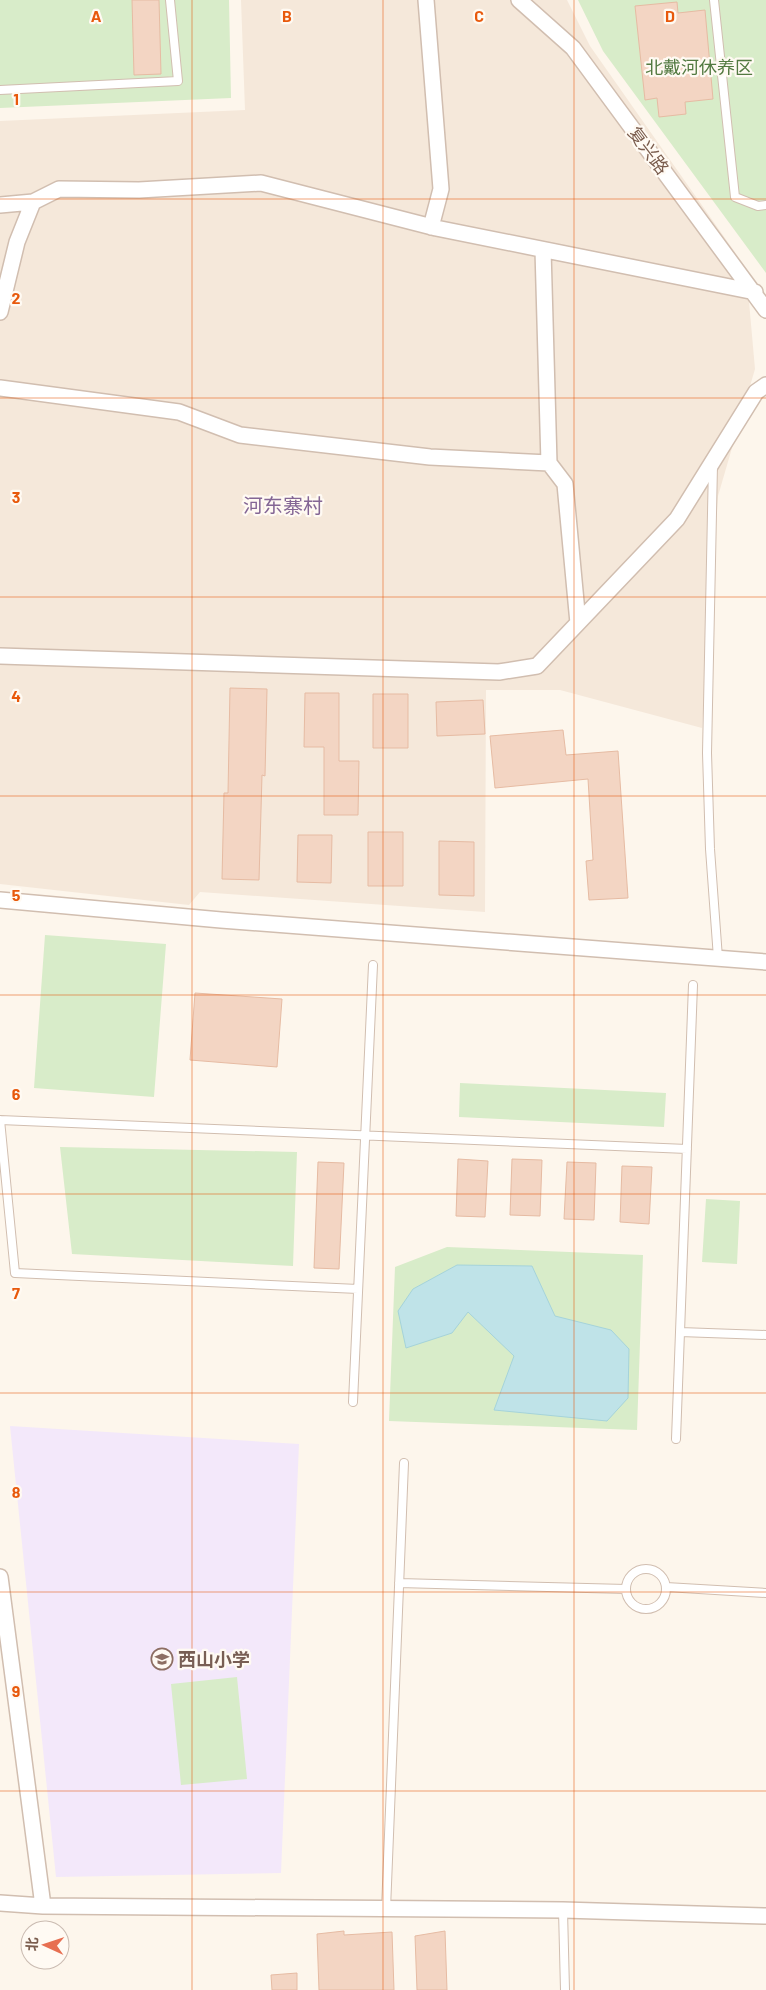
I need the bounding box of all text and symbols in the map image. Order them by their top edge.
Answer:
text: A [91,6,102,25]
text: B [282,6,292,25]
text: C [474,6,484,25]
text: D [665,6,675,25]
park label: 北戴河休养区 [645,56,753,78]
text: 1 [13,89,19,108]
street label: 复兴路 [624,122,674,178]
text: 2 [12,288,21,307]
text: 3 [12,487,20,506]
district label: 河东寨村 [243,493,323,517]
text: 4 [11,686,21,705]
text: 5 [12,885,21,904]
text: 6 [12,1084,21,1103]
text: 7 [12,1283,20,1302]
text: 8 [12,1482,21,1501]
school or university icon: 西山小学 [150,1647,174,1671]
place label: 西山小学 [178,1648,250,1670]
text: 9 [12,1681,20,1700]
north arrow [20,1920,70,1970]
text: 北 [23,1937,40,1952]

